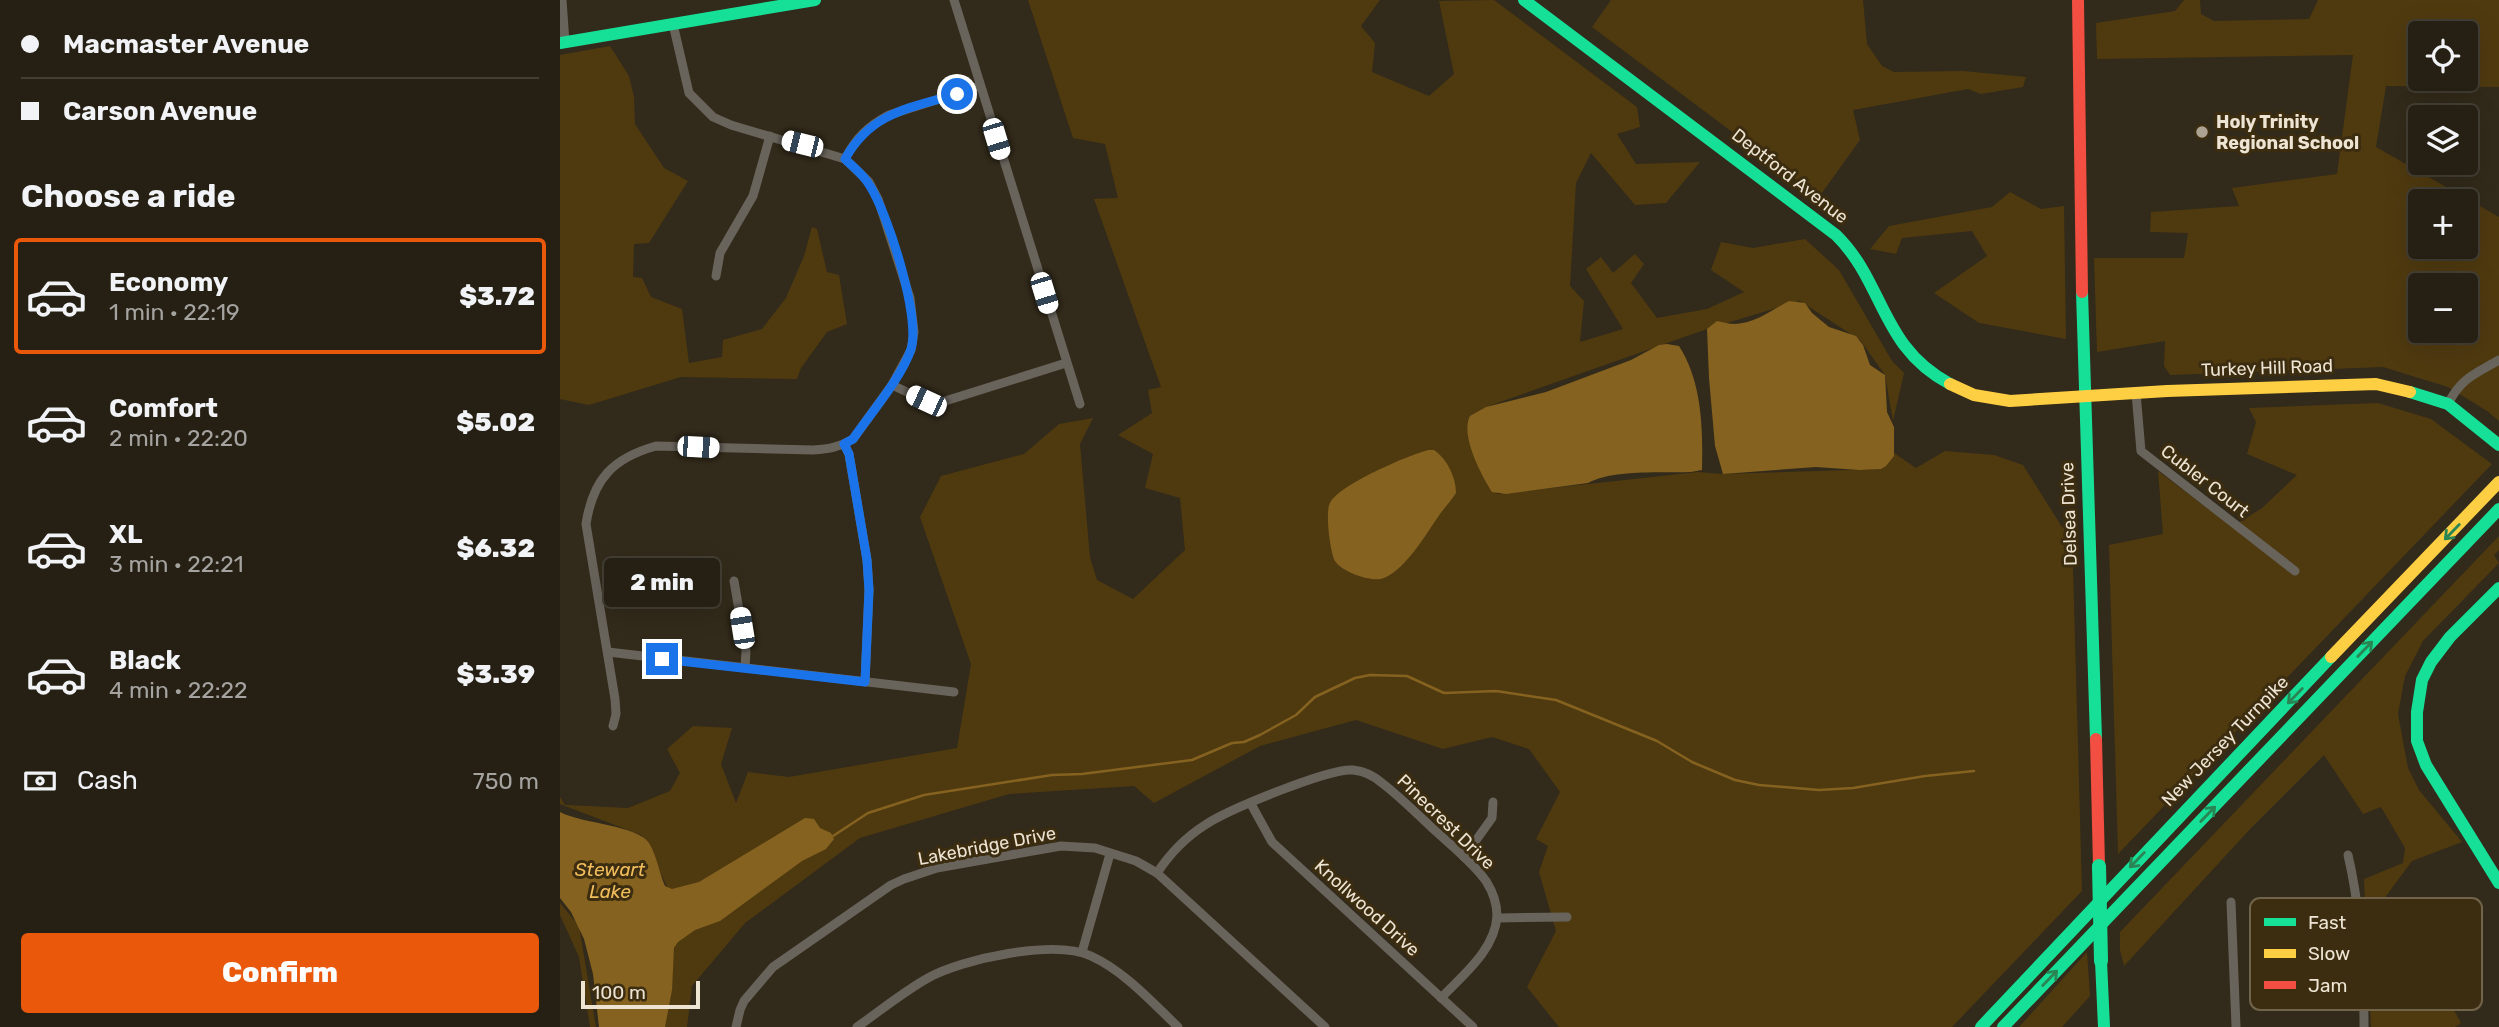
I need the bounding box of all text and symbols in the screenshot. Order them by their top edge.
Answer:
map controls [2408,21,2478,343]
button: locate [2408,21,2478,91]
text: Macmaster Avenue [63,29,309,60]
route start [941,78,973,110]
text: Carson Avenue [63,96,257,127]
button: layers [2408,105,2478,175]
place label: Holy Trinity Regional School [2216,111,2359,154]
car [980,116,1013,162]
street label: Deptford Avenue [1727,124,1853,228]
marker: Holy Trinity Regional School [2194,124,2210,140]
car [780,129,825,159]
text: Choose a ride [21,177,235,215]
button: + [2408,189,2478,259]
icon: car [25,265,88,328]
text: Economy [109,267,228,298]
car [1028,270,1061,316]
button: − [2408,273,2478,343]
text: $3.72 [459,281,535,312]
text: 1 min · 22:19 [109,298,240,326]
street label: Turkey Hill Road [2201,355,2333,381]
car [903,383,950,419]
icon: car [25,391,88,454]
text: Comfort [109,393,218,424]
text: $5.02 [456,407,535,438]
text: 2 min · 22:20 [109,424,248,452]
car [677,435,720,459]
street label: Cubler Court [2157,440,2253,522]
street label: Delsea Drive [2056,462,2082,566]
icon: car [25,517,88,580]
text: XL [109,519,142,550]
one-way arrow [2443,523,2460,540]
text: $6.32 [457,533,535,564]
text: 3 min · 22:21 [109,550,244,578]
callout: 2 min [604,558,720,606]
text: 2 min [630,568,694,596]
car [729,606,756,650]
one-way arrow [2356,641,2373,658]
icon: car [25,643,88,706]
route end [646,643,678,675]
text: Black [109,645,181,676]
text: $3.39 [457,659,535,690]
street label: New Jersey Turnpike [2157,671,2293,811]
text: 4 min · 22:22 [109,676,248,704]
one-way arrow [2286,687,2303,704]
icon: cash [21,762,59,800]
text: Cash [77,765,138,796]
text: 750 m [473,767,539,795]
street label: Pinecrest Drive [1392,770,1500,874]
one-way arrow [2199,806,2216,823]
street label: Lakebridge Drive [916,822,1058,870]
one-way arrow [2129,851,2146,868]
street label: Knollwood Drive [1310,855,1424,961]
water label: Stewart Lake [575,858,646,903]
legend [2250,898,2482,1010]
text: Fast [2308,911,2347,934]
button: Confirm [21,933,539,1013]
text: Slow [2308,942,2350,965]
one-way arrow [2042,970,2059,987]
text: Jam [2308,974,2347,997]
scale bar [581,978,700,1010]
text: 100 m [592,981,646,1004]

